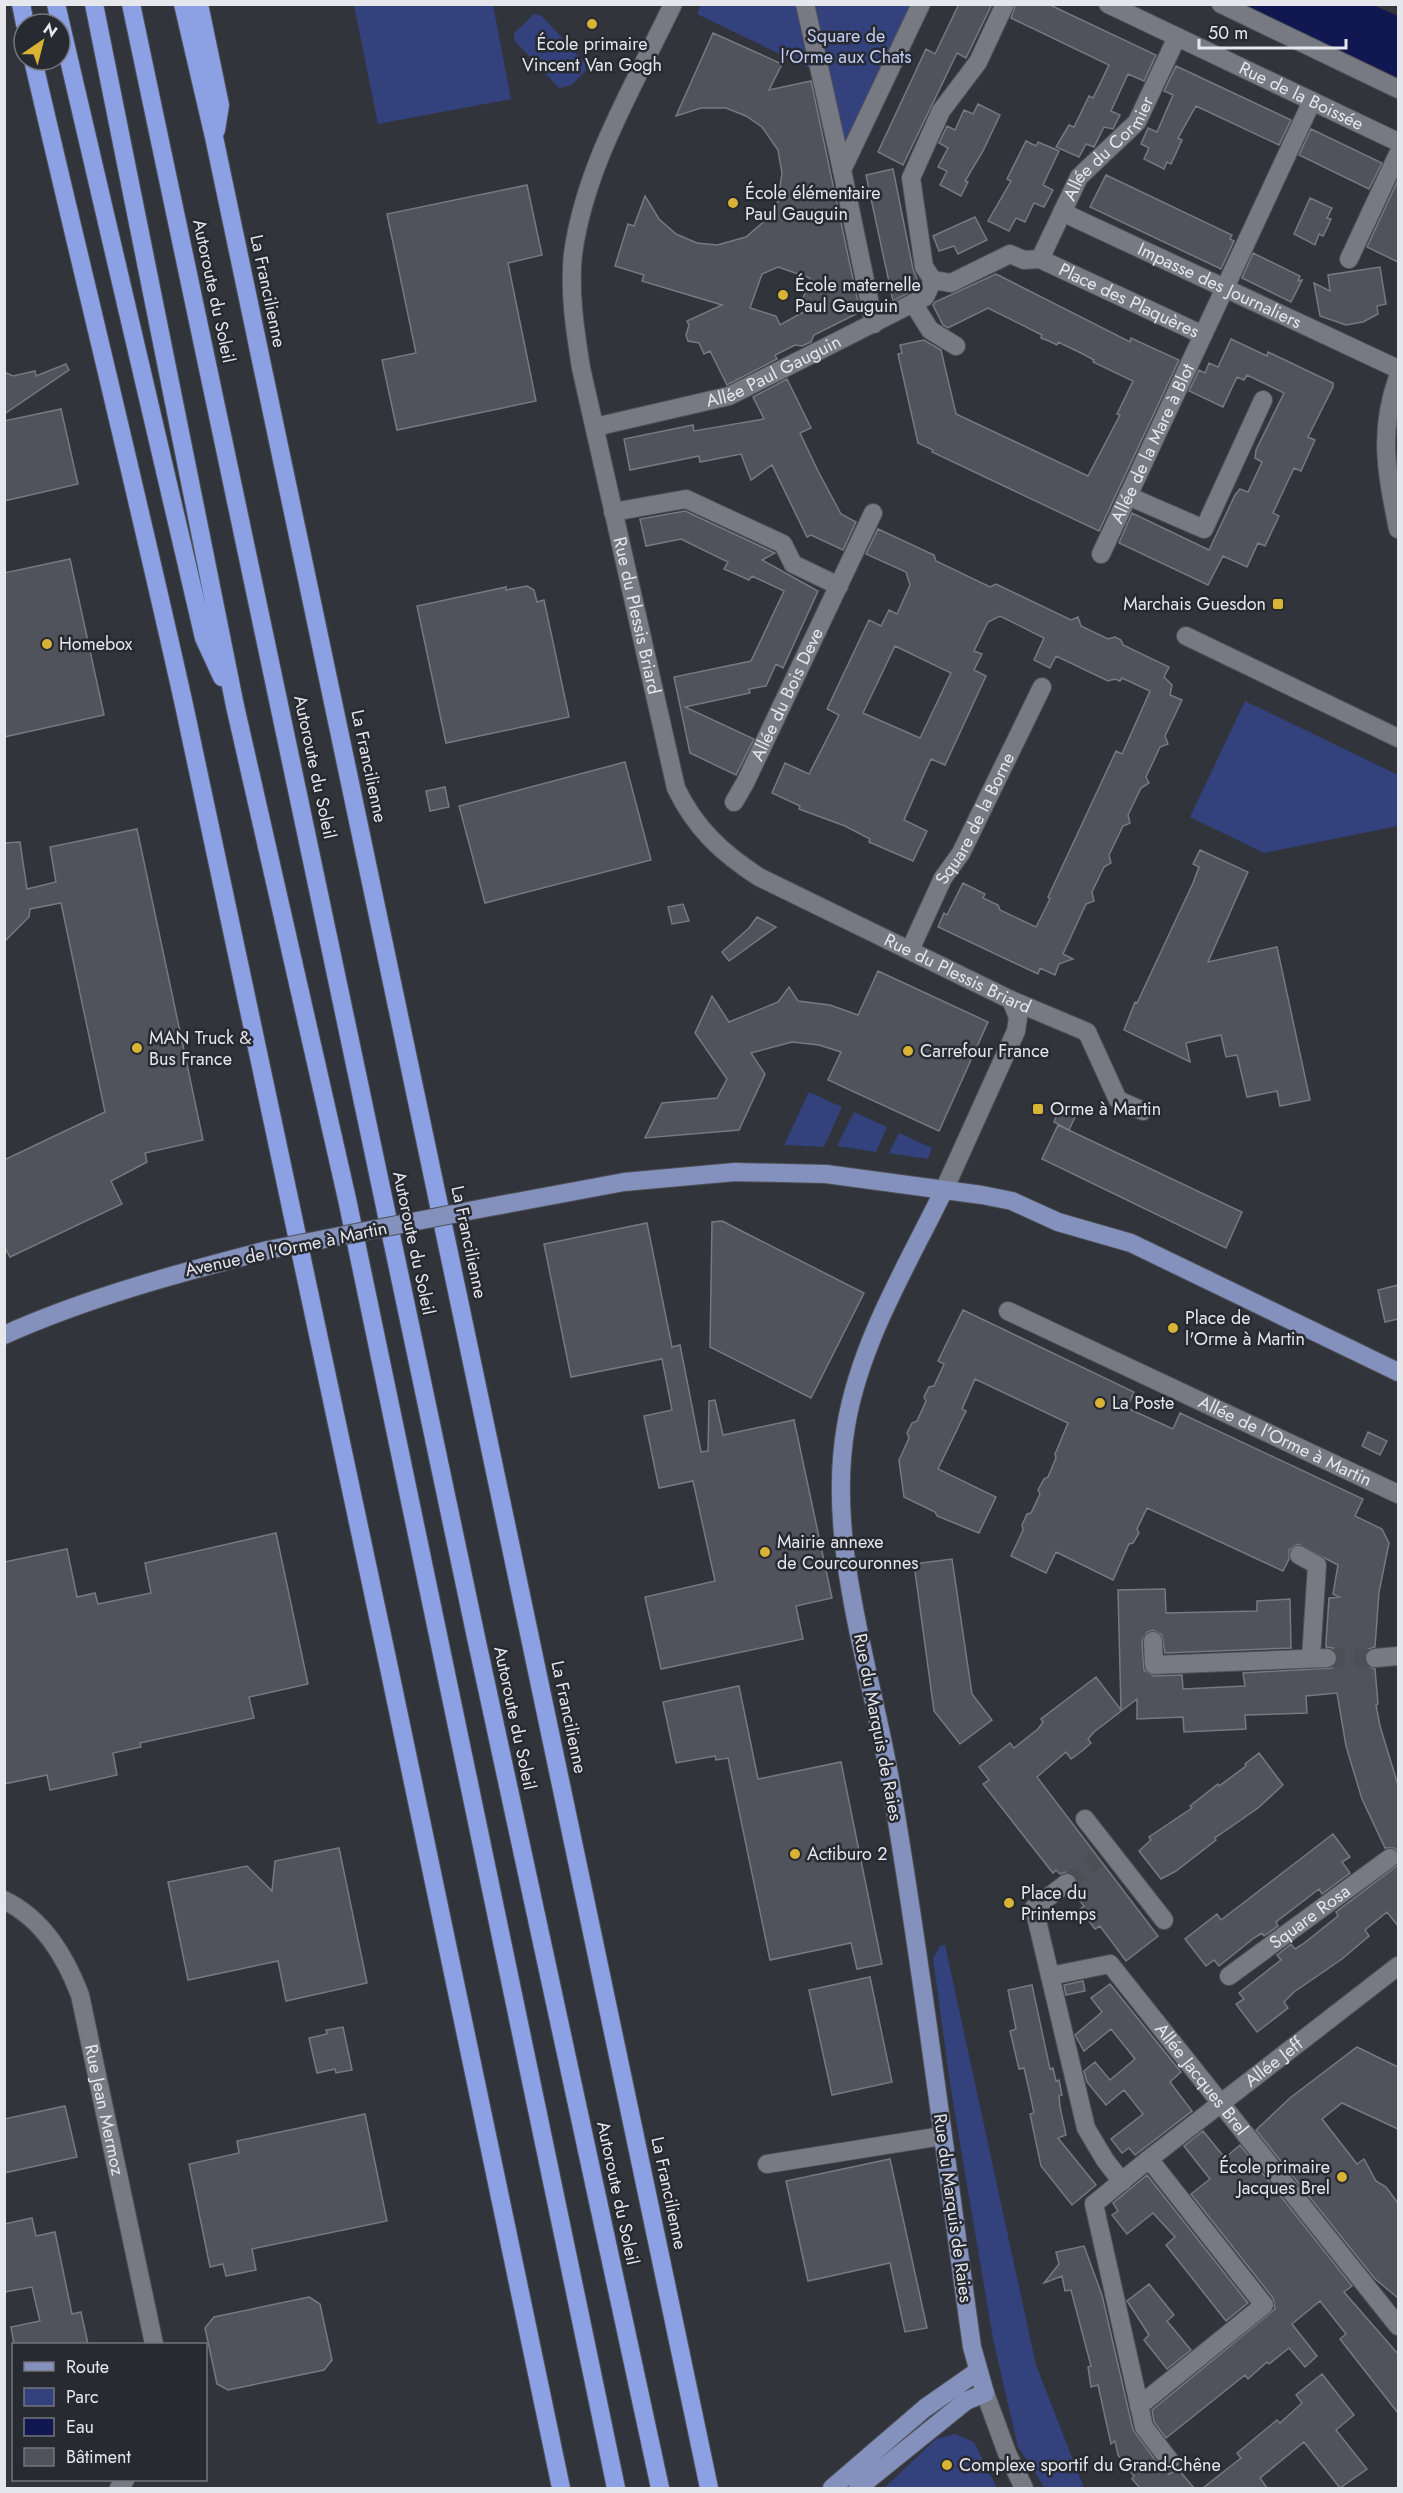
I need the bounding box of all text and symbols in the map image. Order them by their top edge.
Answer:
north arrow [12,12,72,72]
scale bar [1199,12,1346,50]
text: N [39,17,62,43]
marker: École primaire Vincent Van Gogh [585,17,599,31]
text: 50 m [1208,20,1248,46]
park label: Square de l'Orme aux Chats [781,23,911,70]
place label: École primaire Vincent Van Gogh [522,31,662,78]
street label: Rue de la Boissée [1235,55,1368,137]
street label: Allée du Cormier [1057,91,1161,205]
place label: École élémentaire Paul Gauguin [745,180,880,227]
marker: École élémentaire Paul Gauguin [726,196,740,210]
street label: Autoroute du Soleil [186,217,242,365]
street label: La Francilienne [243,232,293,350]
street label: Impasse des Journaliers [1133,236,1306,335]
street label: Place des Plaquères [1054,257,1204,344]
place label: École maternelle Paul Gauguin [795,272,921,319]
marker: École maternelle Paul Gauguin [776,288,790,302]
street label: Allée Paul Gauguin [704,328,846,414]
street label: Allée de la Mare à Blot [1104,359,1201,528]
street label: Rue du Plessis Briard [607,534,667,697]
place label: Marchais Guesdon [1123,591,1266,617]
marker: Marchais Guesdon [1271,597,1285,611]
street label: Allée du Bois Deve [744,623,830,765]
place label: Homebox [59,631,133,657]
marker: Homebox [40,637,54,651]
street label: Autoroute du Soleil [287,693,343,841]
street label: La Francilienne [344,707,394,825]
street label: Square de la Borne [929,748,1021,889]
street label: Rue du Plessis Briard [880,927,1035,1020]
place label: MAN Truck & Bus France [149,1025,251,1072]
place label: Carrefour France [920,1038,1049,1064]
marker: MAN Truck & Bus France [130,1041,144,1055]
marker: Carrefour France [901,1044,915,1058]
place label: Orme à Martin [1050,1096,1161,1122]
marker: Orme à Martin [1031,1102,1045,1116]
street label: Autoroute du Soleil [386,1169,442,1317]
street label: La Francilienne [444,1183,494,1301]
street label: Avenue de l'Orme à Martin [182,1215,390,1283]
place label: Place de l'Orme à Martin [1185,1305,1305,1352]
marker: Place de l'Orme à Martin [1166,1321,1180,1335]
street label: Allée de l'Orme à Martin [1194,1389,1376,1493]
place label: La Poste [1112,1390,1174,1416]
marker: La Poste [1093,1396,1107,1410]
place label: Mairie annexe de Courcouronnes [777,1529,918,1576]
marker: Mairie annexe de Courcouronnes [758,1545,772,1559]
street label: Rue du Marquis de Raies [847,1631,909,1823]
street label: Autoroute du Soleil [487,1644,543,1792]
street label: La Francilienne [544,1658,594,1776]
place label: Actiburo 2 [807,1841,888,1867]
marker: Actiburo 2 [788,1847,802,1861]
street label: Square Rosa [1264,1878,1356,1955]
place label: Place du Printemps [1021,1880,1096,1927]
marker: Place du Printemps [1002,1896,1016,1910]
street label: Allée Jacques Brel [1149,2017,1254,2141]
street label: Allée Jeff [1239,2031,1309,2093]
street label: Rue Jean Mermoz [78,2042,131,2178]
street label: Rue du Marquis de Raies [927,2112,979,2304]
street label: Autoroute du Soleil [590,2119,646,2267]
street label: La Francilienne [644,2134,694,2252]
place label: École primaire Jacques Brel [1219,2154,1330,2201]
marker: École primaire Jacques Brel [1335,2170,1349,2184]
legend [12,2343,207,2481]
text: Route [66,2354,109,2380]
text: Parc [66,2384,99,2410]
text: Eau [66,2414,94,2440]
text: Bâtiment [66,2444,132,2470]
place label: Complexe sportif du Grand-Chêne [959,2452,1221,2478]
marker: Complexe sportif du Grand-Chêne [940,2458,954,2472]

